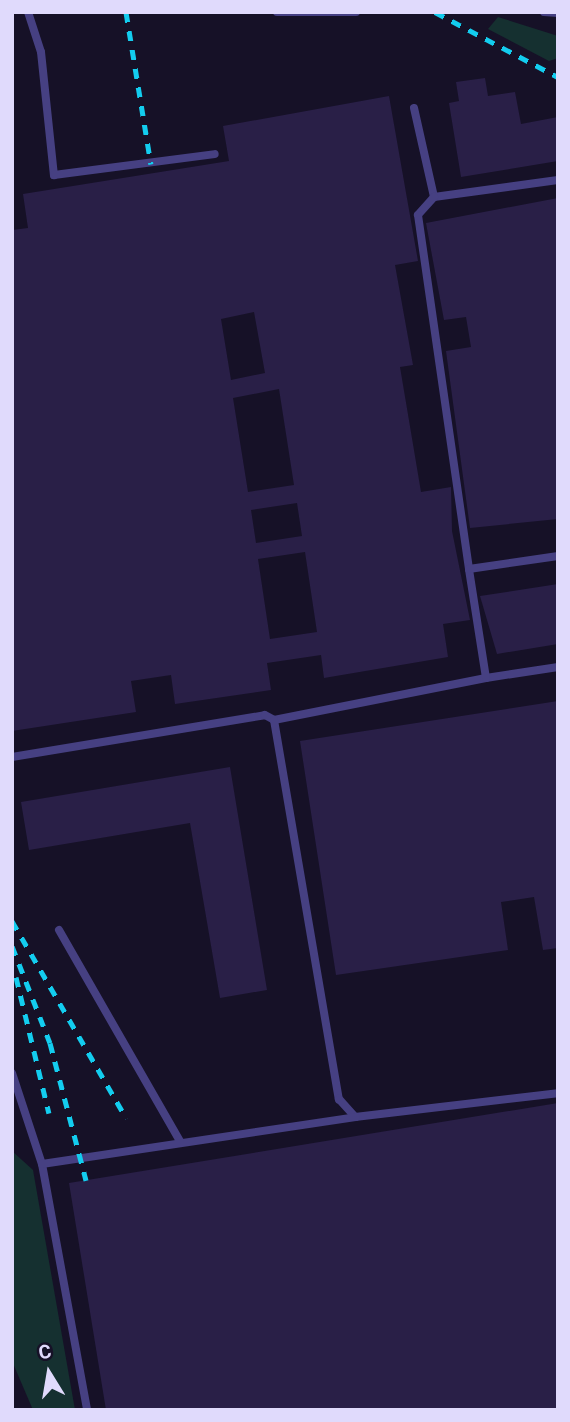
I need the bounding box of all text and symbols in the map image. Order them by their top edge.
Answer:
north arrow [14,1338,84,1408]
text: С [37,1339,53,1364]

